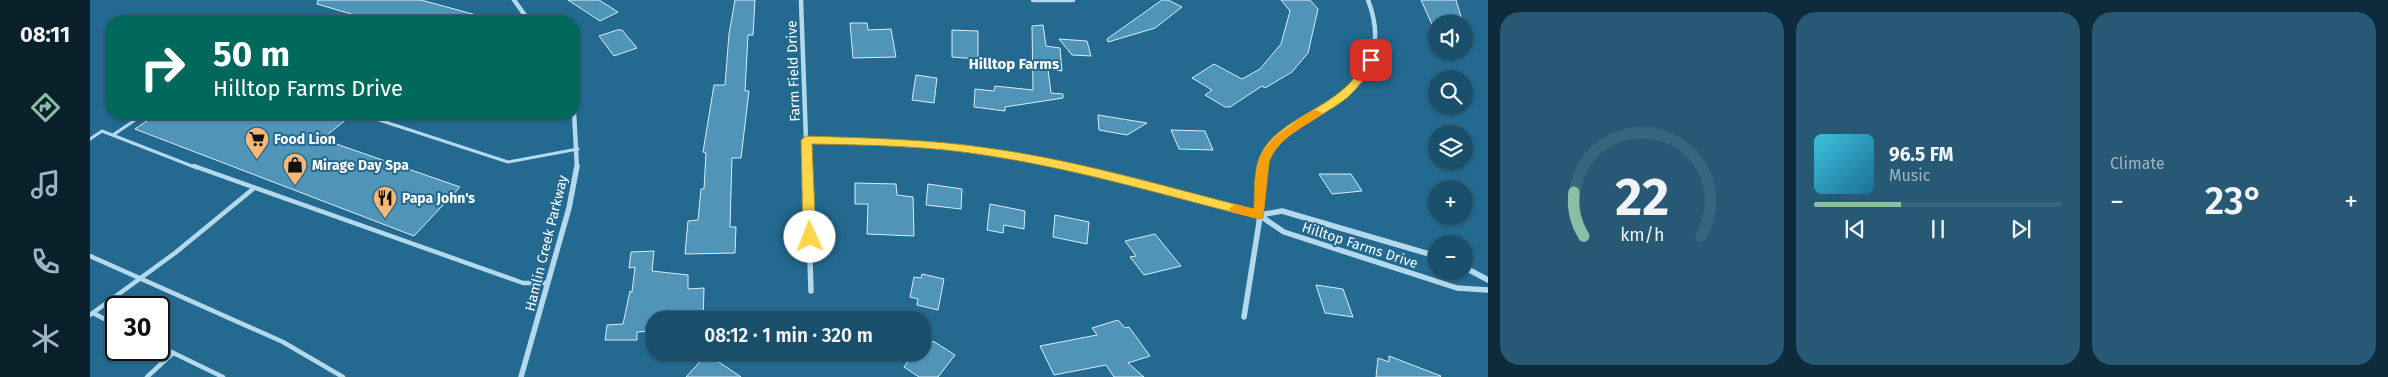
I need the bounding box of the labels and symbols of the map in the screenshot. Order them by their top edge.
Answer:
street label: Farm Field Drive [783,20,804,122]
pin [1350,39,1392,81]
district label: Hilltop Farms [969,55,1059,73]
supermarket icon: Food Lion [244,126,270,160]
place label: Food Lion [274,131,336,148]
shop icon: Mirage Day Spa [282,152,308,186]
place label: Mirage Day Spa [312,157,409,174]
street label: Hamlin Creek Parkway [521,173,572,313]
restaurant icon: Papa John's [372,185,398,219]
place label: Papa John's [402,190,475,207]
position arrow [783,210,835,262]
street label: Hilltop Farms Drive [1300,219,1420,272]
speed limit sign: 30 [105,296,170,361]

